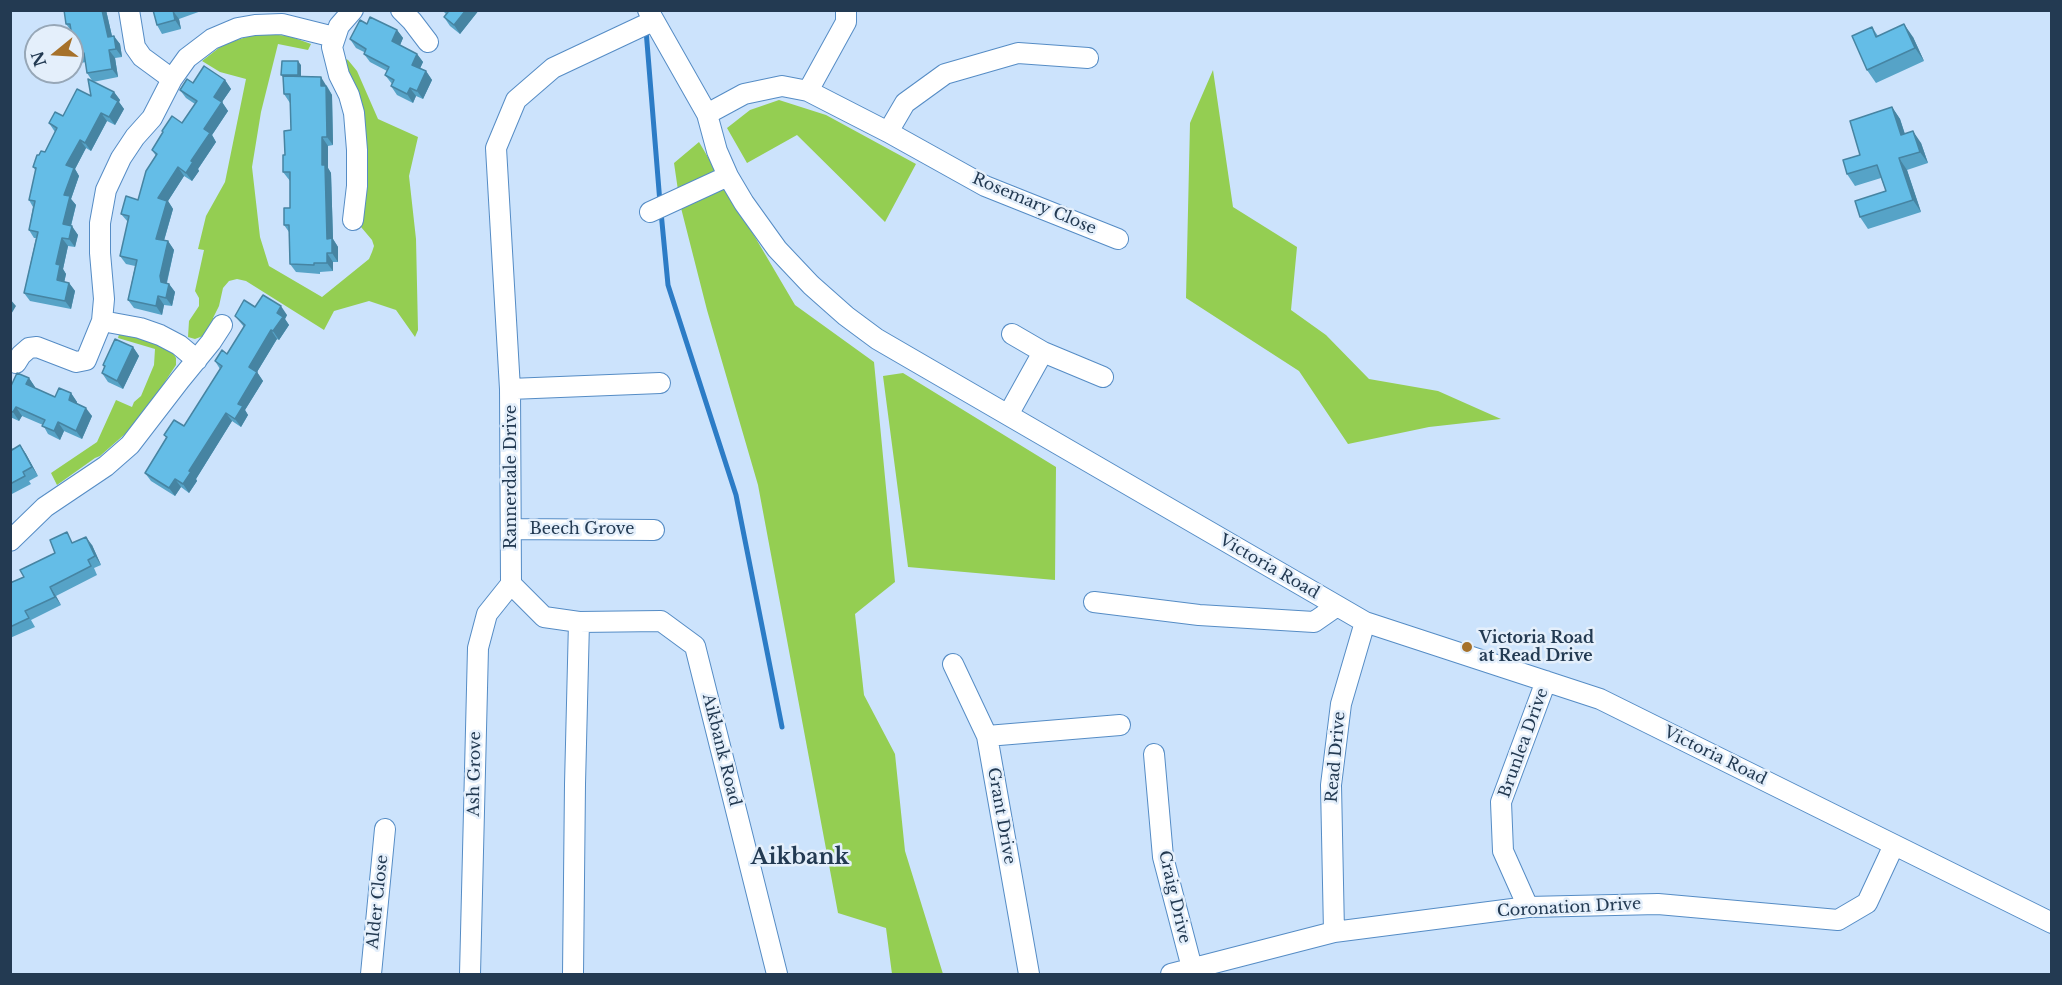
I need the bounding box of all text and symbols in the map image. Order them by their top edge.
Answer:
north arrow [24,24,84,84]
text: N [27,49,51,69]
street label: Rosemary Close [969,169,1099,239]
street label: Rannerdale Drive [501,405,521,549]
street label: Beech Grove [530,519,634,539]
street label: Victoria Road [1216,531,1322,603]
place label: Victoria Road at Read Drive [1479,628,1594,666]
marker: Victoria Road at Read Drive [1460,640,1474,654]
street label: Brunlea Drive [1495,686,1553,800]
street label: Aikbank Road [698,692,744,808]
street label: Read Drive [1322,711,1350,803]
street label: Victoria Road [1660,723,1770,789]
street label: Ash Grove [465,731,485,817]
street label: Grant Drive [983,766,1019,866]
district label: Aikbank [751,845,849,871]
street label: Craig Drive [1154,849,1194,945]
street label: Alder Close [364,854,392,950]
street label: Coronation Drive [1496,895,1642,921]

